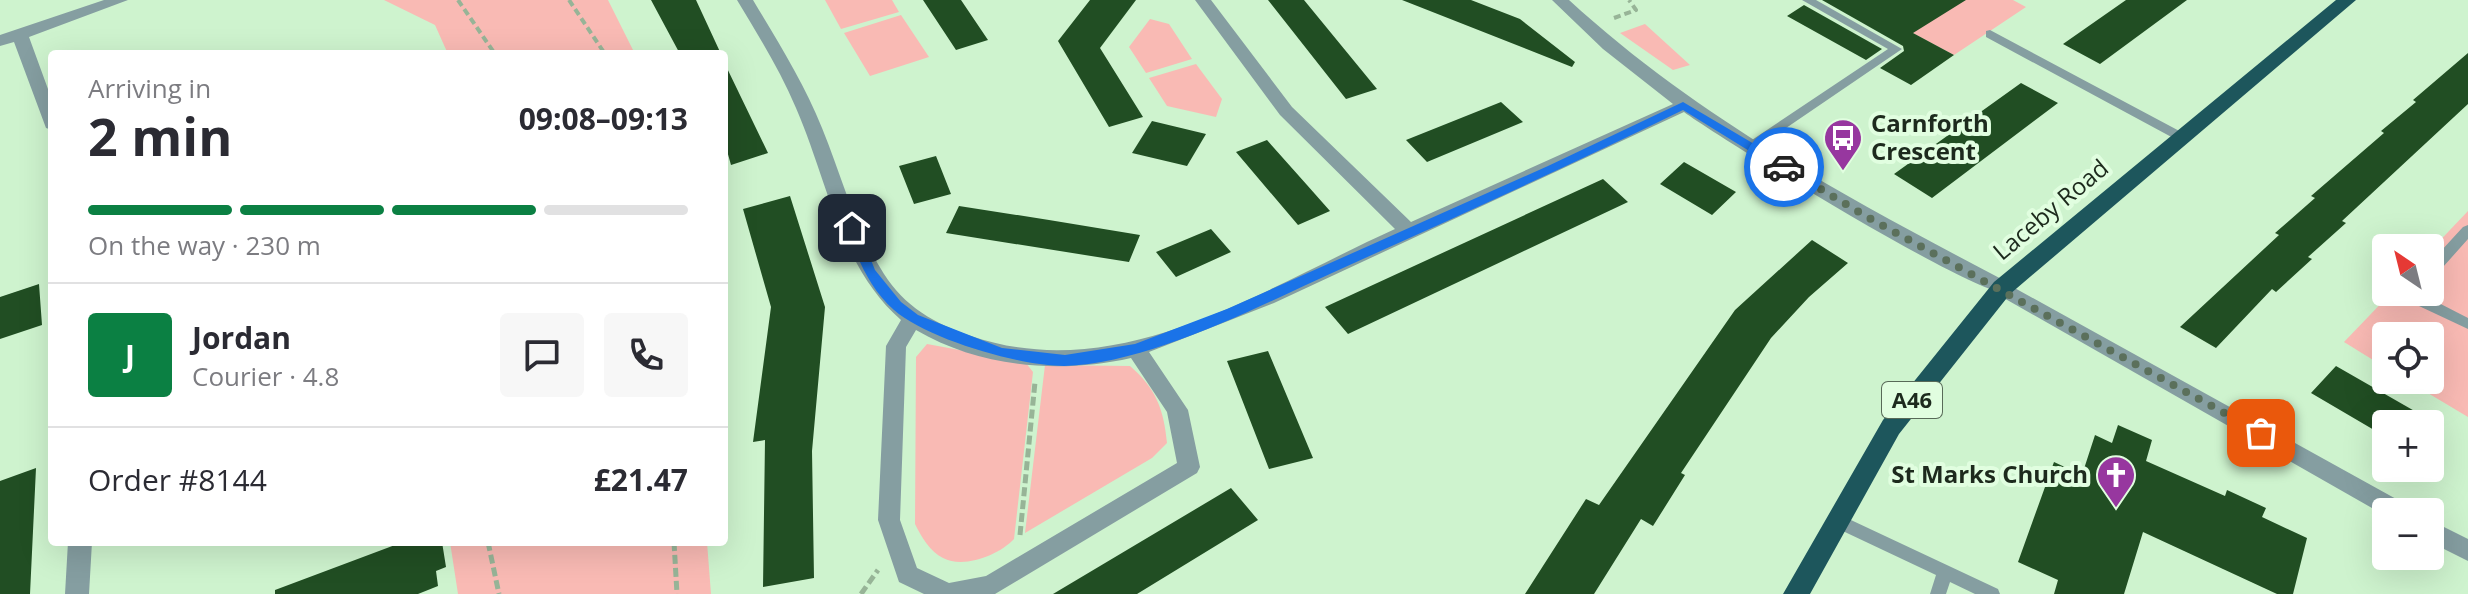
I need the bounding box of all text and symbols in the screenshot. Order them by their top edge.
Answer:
text: Arriving in [88,70,211,106]
text: 09:08–09:13 [519,98,688,139]
text: 2 min [88,100,232,171]
place label: Carnforth Crescent [1871,106,1989,167]
bus stop icon: Carnforth Crescent [1822,117,1864,172]
courier [1744,127,1824,207]
icon: car [1762,145,1806,189]
street label: Laceby Road [1985,151,2115,267]
pin [818,194,886,262]
icon: home [830,206,874,250]
text: On the way · 230 m [88,227,321,263]
north arrow [2372,234,2444,306]
map controls [2372,234,2444,570]
button: chat [500,313,584,397]
button: phone [604,313,688,397]
text: Jordan [192,317,291,358]
button: locate [2372,322,2444,394]
text: J [125,335,135,376]
text: Courier · 4.8 [192,358,339,394]
road number: A46 [1882,382,1942,418]
pin [2227,399,2295,467]
button: + [2372,410,2444,482]
icon: bag [2239,411,2283,455]
church icon: St Marks Church [2095,454,2137,509]
place label: St Marks Church [1891,457,2088,490]
text: Order #8144 [88,459,267,500]
text: £21.47 [594,459,688,500]
button: − [2372,498,2444,570]

